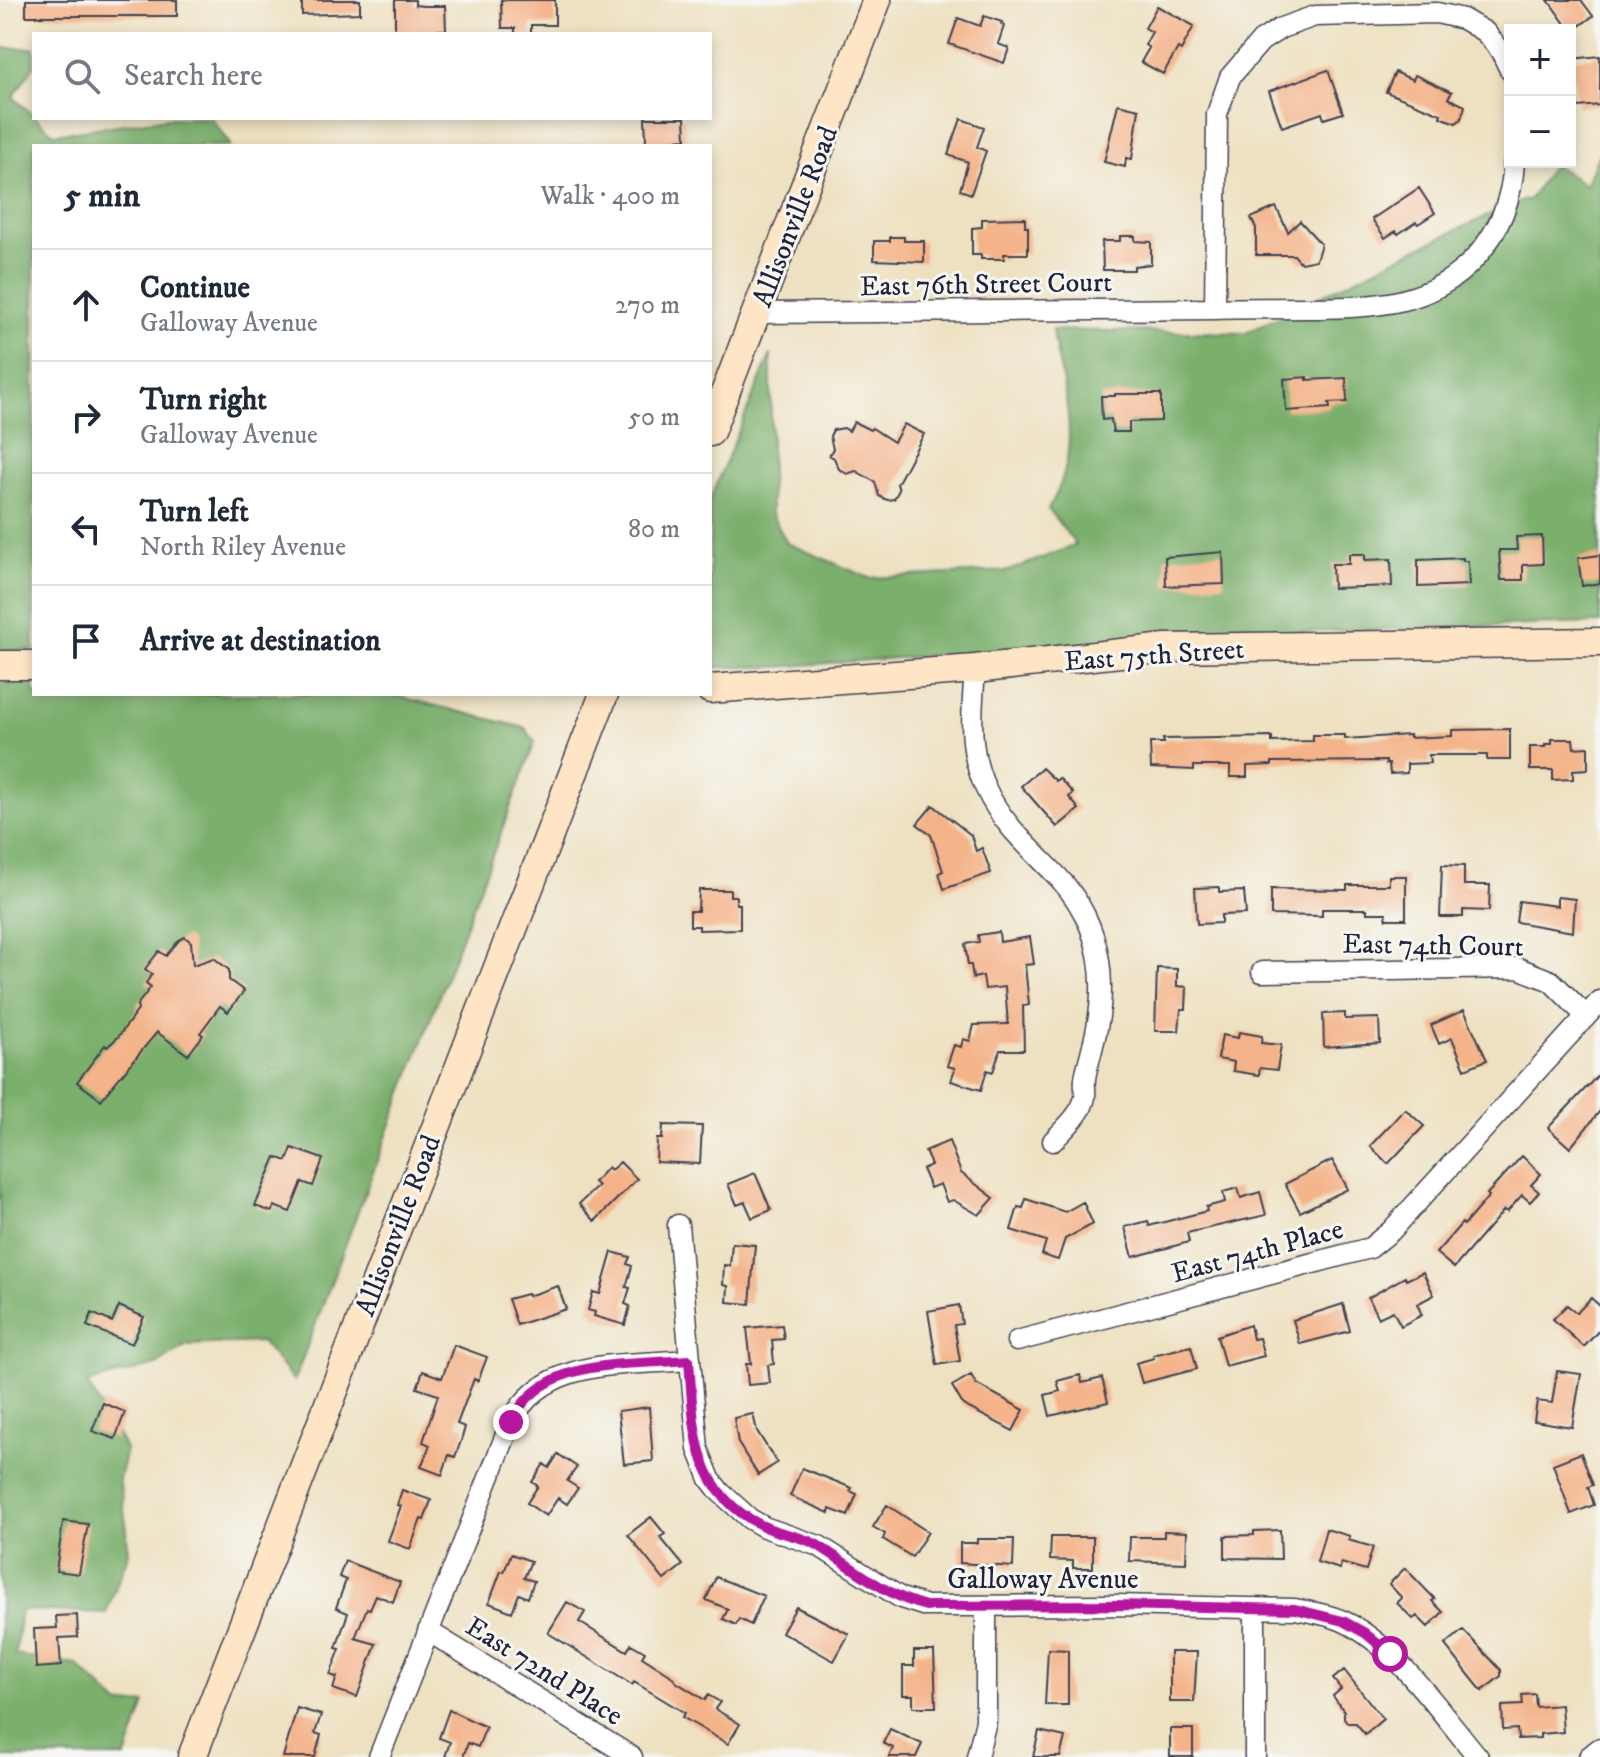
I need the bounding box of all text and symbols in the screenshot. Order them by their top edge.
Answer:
map controls [1504,24,1576,168]
button: + [1504,24,1576,96]
search box [32,32,712,120]
icon: search [60,54,104,98]
text: Search here [124,58,263,95]
button: − [1504,96,1576,168]
street label: Allisonville Road [745,121,846,312]
text: 5 min [64,175,140,217]
text: Walk · 400 m [541,180,680,213]
street label: East 76th Street Court [860,265,1112,304]
text: Continue [140,270,250,307]
icon: ahead [64,283,108,327]
text: 270 m [615,289,680,322]
text: Galloway Avenue [140,307,318,340]
text: Turn right [140,382,267,419]
icon: right [64,395,108,439]
text: 50 m [628,401,680,434]
text: Galloway Avenue [140,419,318,452]
text: Turn left [140,494,249,531]
icon: left [64,507,108,551]
text: 80 m [628,513,680,546]
text: North Riley Avenue [140,531,346,564]
icon: arrive [64,619,108,663]
text: Arrive at destination [140,623,381,660]
street label: East 75th Street [1063,632,1245,679]
street label: East 74th Court [1342,926,1524,965]
street label: Allisonville Road [348,1130,449,1321]
street label: East 74th Place [1168,1212,1347,1291]
route end [493,1404,529,1440]
street label: Galloway Avenue [947,1562,1139,1597]
street label: East 72nd Place [459,1609,629,1734]
route start [1372,1636,1408,1672]

